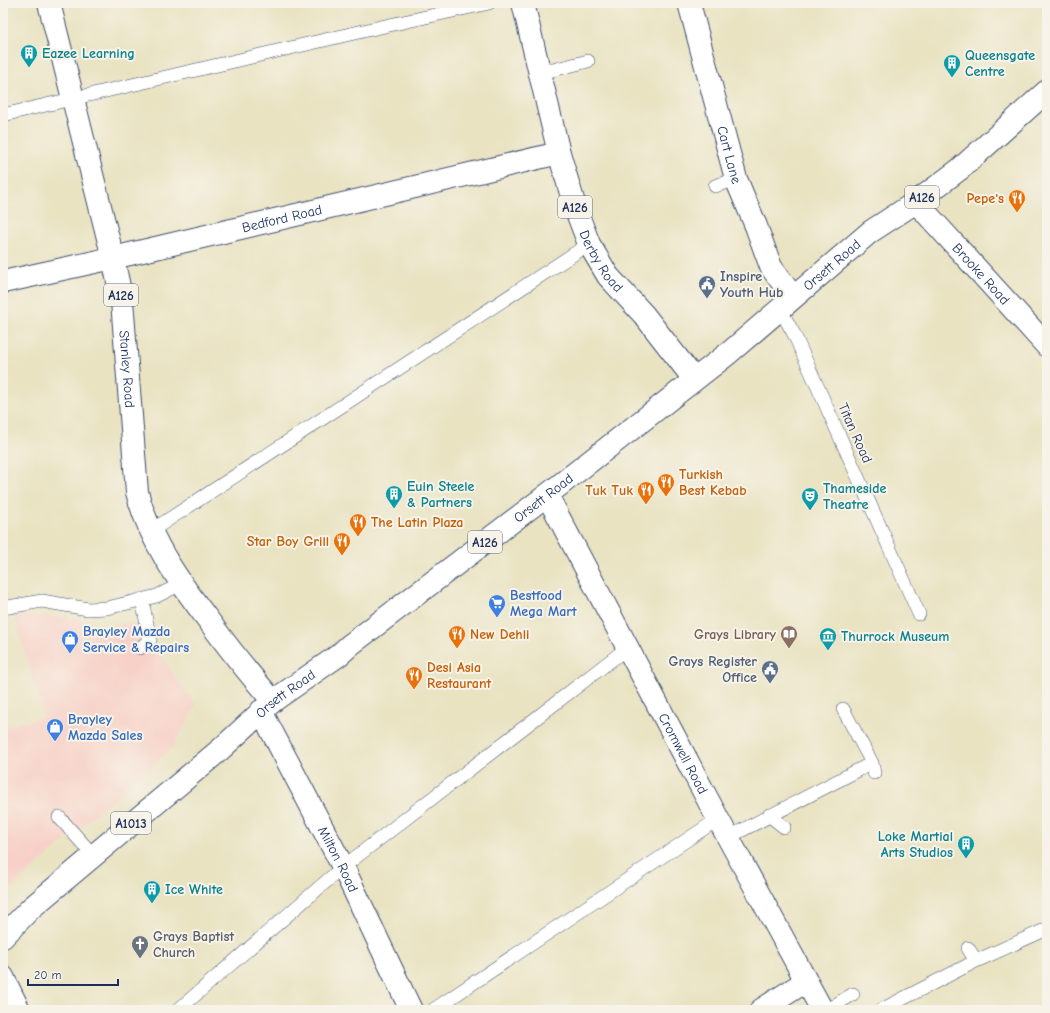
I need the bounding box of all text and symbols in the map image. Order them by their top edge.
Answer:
building icon: Eazee Learning [19,43,39,68]
place label: Eazee Learning [42,45,135,62]
place label: Queensgate Centre [965,47,1035,80]
building icon: Queensgate Centre [942,53,962,78]
street label: Cart Lane [714,124,745,186]
road number: A126 [905,186,939,208]
restaurant icon: Pepe's [1007,188,1027,213]
place label: Pepe's [966,190,1004,207]
road number: A126 [558,196,592,218]
street label: Bedford Road [240,201,324,236]
street label: Derby Road [576,228,627,295]
street label: Orsett Road [800,235,864,294]
street label: Brooke Road [949,239,1014,308]
place label: Inspire Youth Hub [720,268,783,301]
public building icon: Inspire Youth Hub [697,274,717,299]
road number: A126 [104,284,138,306]
street label: Stanley Road [116,330,139,408]
street label: Titan Road [834,400,876,466]
place label: Turkish Best Kebab [679,466,747,499]
street label: Orsett Road [510,470,576,526]
restaurant icon: Turkish Best Kebab [656,472,676,497]
place label: Euin Steele & Partners [407,478,474,511]
restaurant icon: Tuk Tuk [636,480,656,505]
place label: Thameside Theatre [823,480,887,513]
place label: Tuk Tuk [585,482,633,499]
building icon: Euin Steele & Partners [384,484,404,509]
theatre icon: Thameside Theatre [800,486,820,511]
restaurant icon: The Latin Plaza [348,512,368,537]
place label: The Latin Plaza [371,514,463,531]
restaurant icon: Star Boy Grill [332,531,352,556]
road number: A126 [468,531,502,553]
place label: Star Boy Grill [247,533,329,550]
place label: Bestfood Mega Mart [510,587,577,620]
supermarket icon: Bestfood Mega Mart [487,593,507,618]
place label: Brayley Mazda Service & Repairs [83,623,189,656]
restaurant icon: New Dehli [447,624,467,649]
library icon: Grays Library [779,624,799,649]
place label: New Dehli [470,626,529,643]
place label: Grays Library [694,626,777,643]
museum icon: Thurrock Museum [818,626,838,651]
place label: Thurrock Museum [841,628,949,645]
shop icon: Brayley Mazda Service & Repairs [60,629,80,654]
place label: Grays Register Office [669,653,757,686]
place label: Desi Asia Restaurant [427,659,492,692]
public building icon: Grays Register Office [760,659,780,684]
restaurant icon: Desi Asia Restaurant [404,665,424,690]
street label: Orsett Road [252,666,318,721]
street label: Cromwell Road [655,710,712,797]
place label: Brayley Mazda Sales [68,711,142,744]
shop icon: Brayley Mazda Sales [45,717,65,742]
road number: A1013 [111,812,151,834]
street label: Milton Road [314,823,362,895]
place label: Loke Martial Arts Studios [878,828,953,861]
building icon: Loke Martial Arts Studios [956,834,976,859]
building icon: Ice White [142,879,162,904]
place label: Ice White [165,881,223,898]
place label: Grays Baptist Church [153,928,234,961]
church icon: Grays Baptist Church [130,934,150,959]
scale bar [28,961,118,987]
text: 20 m [34,968,62,982]

